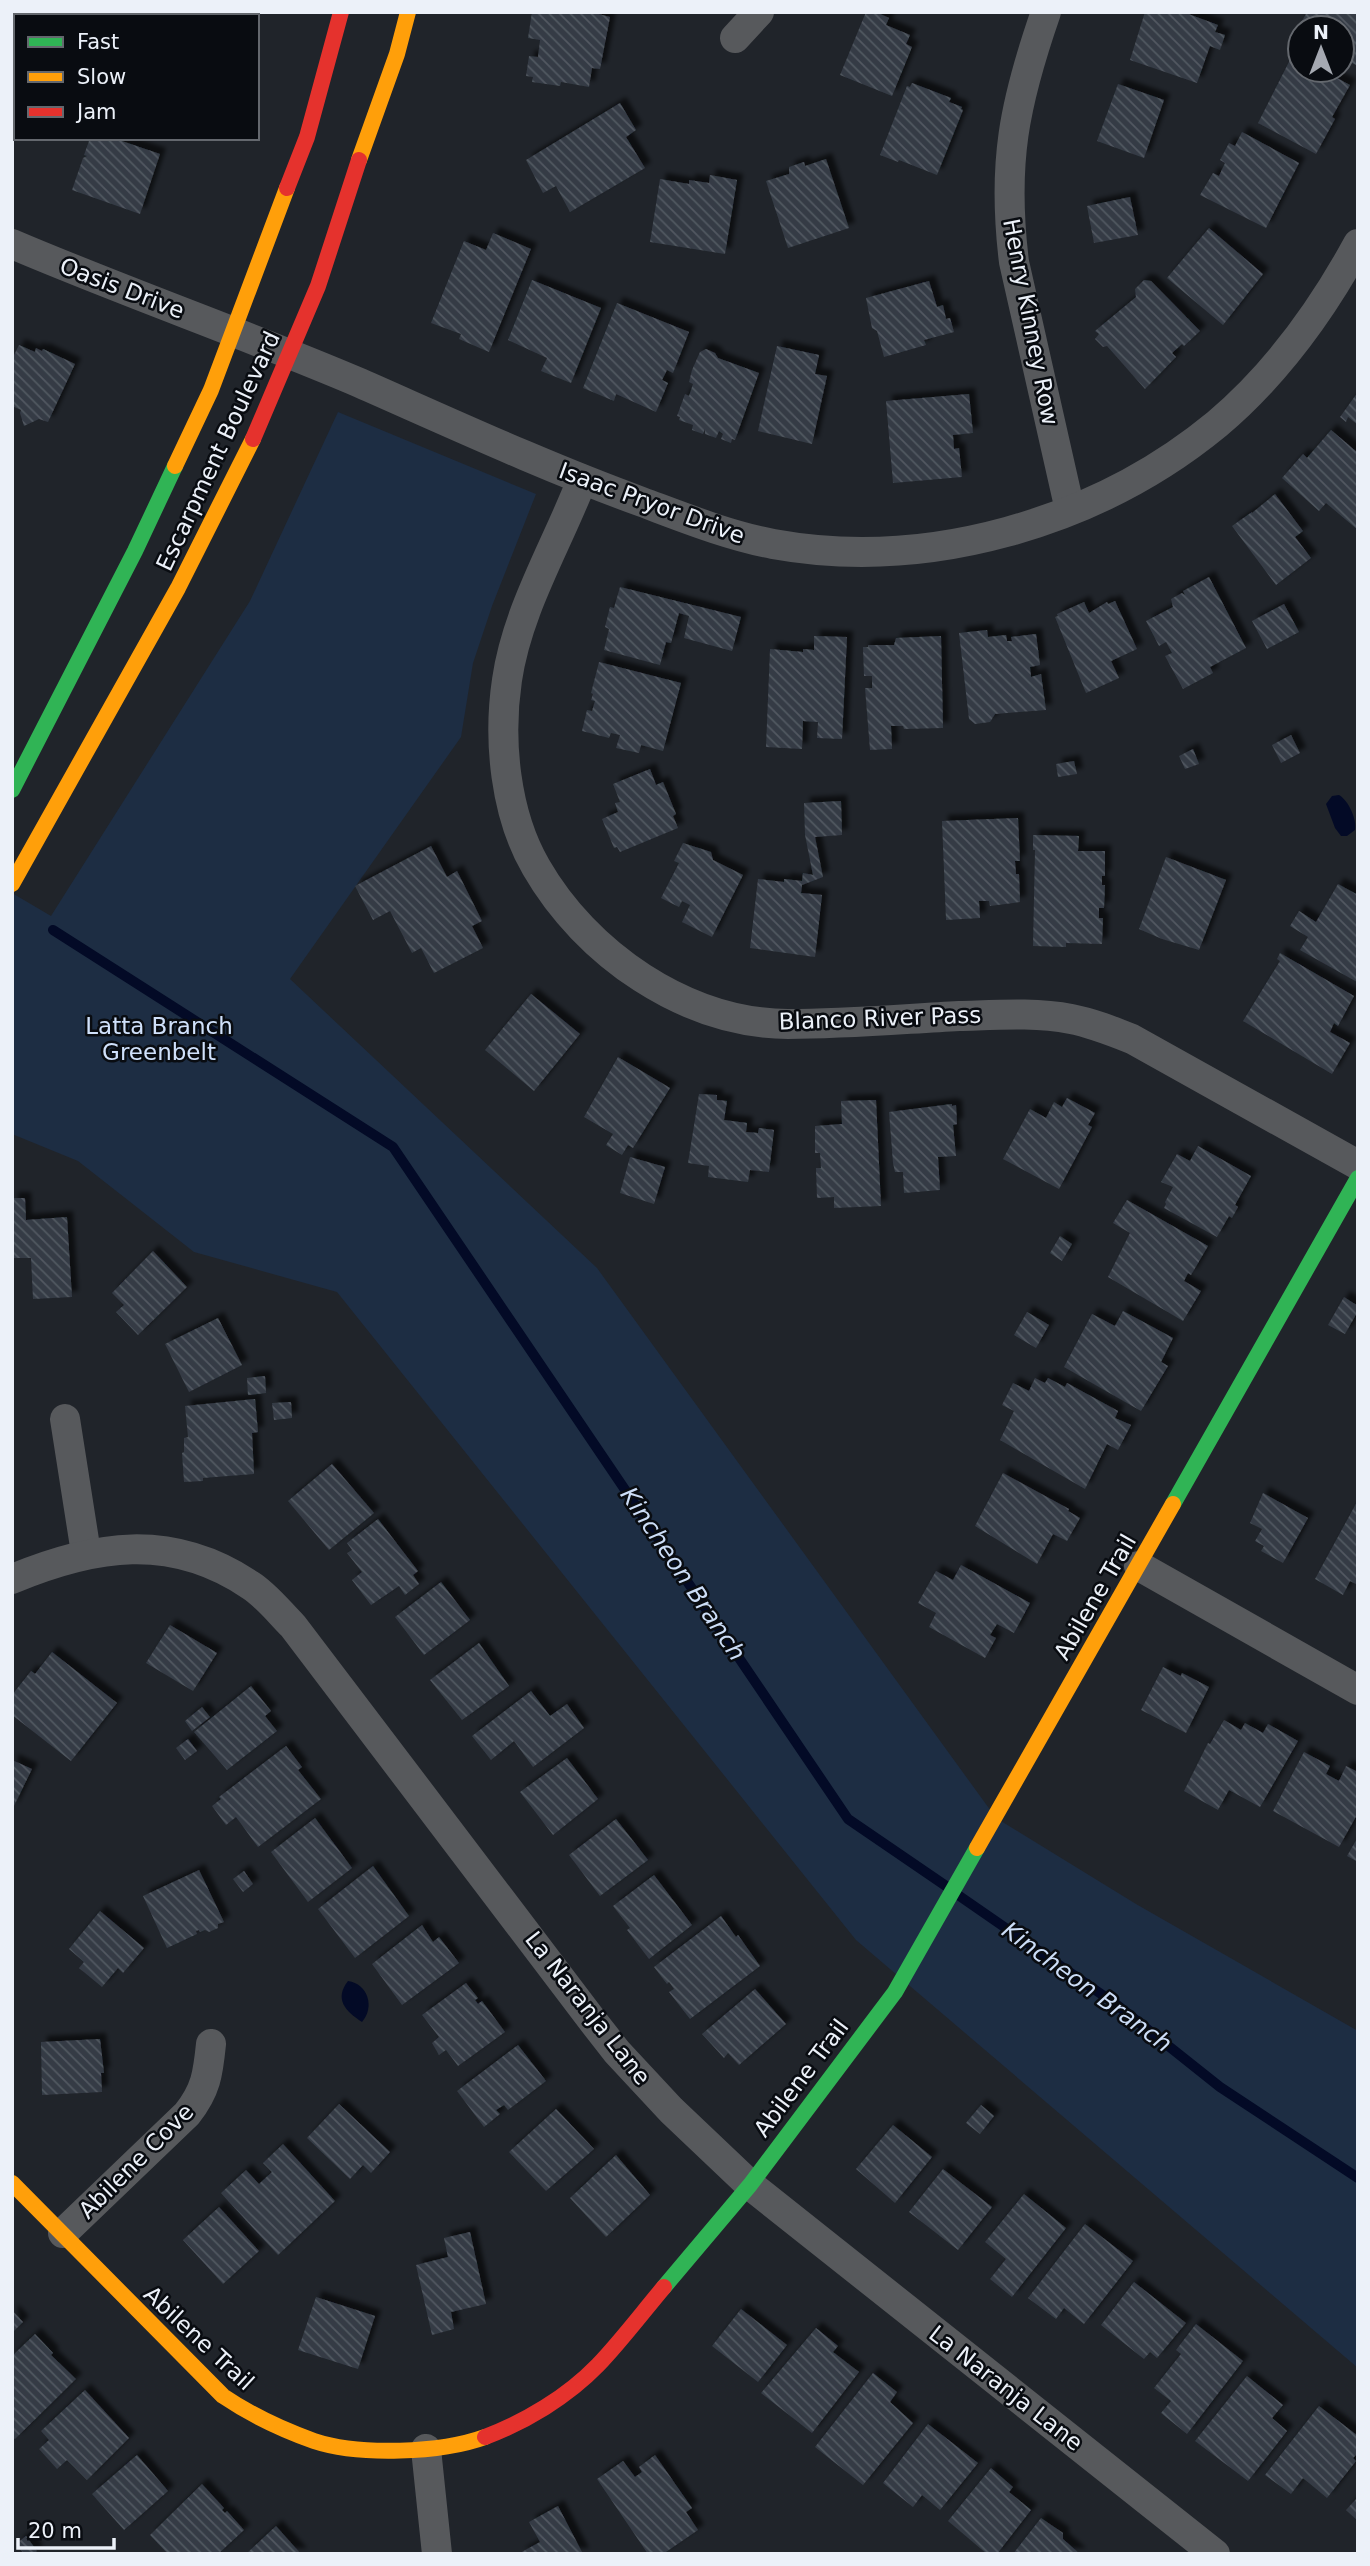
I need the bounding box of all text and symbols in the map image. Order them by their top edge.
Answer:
legend [14,14,259,140]
north arrow [1286,14,1356,84]
text: N [1313,21,1329,43]
text: Fast [77,30,119,54]
text: Slow [77,65,126,89]
text: Jam [75,100,117,124]
street label: Henry Kinney Row [998,216,1064,428]
street label: Oasis Drive [56,252,188,324]
street label: Escarpment Boulevard [151,327,285,575]
street label: Isaac Pryor Drive [556,457,748,549]
street label: Blanco River Pass [778,1001,982,1035]
park label: Latta Branch Greenbelt [85,1013,233,1065]
water label: Kincheon Branch [615,1482,751,1666]
street label: Abilene Trail [1049,1530,1141,1664]
water label: Kincheon Branch [997,1916,1177,2058]
street label: La Naranja Lane [520,1926,656,2090]
street label: Abilene Trail [748,2014,854,2142]
street label: Abilene Cove [73,2098,199,2224]
street label: Abilene Trail [139,2281,259,2395]
street label: La Naranja Lane [924,2320,1088,2456]
scale bar [18,2506,114,2550]
text: 20 m [28,2519,82,2543]

